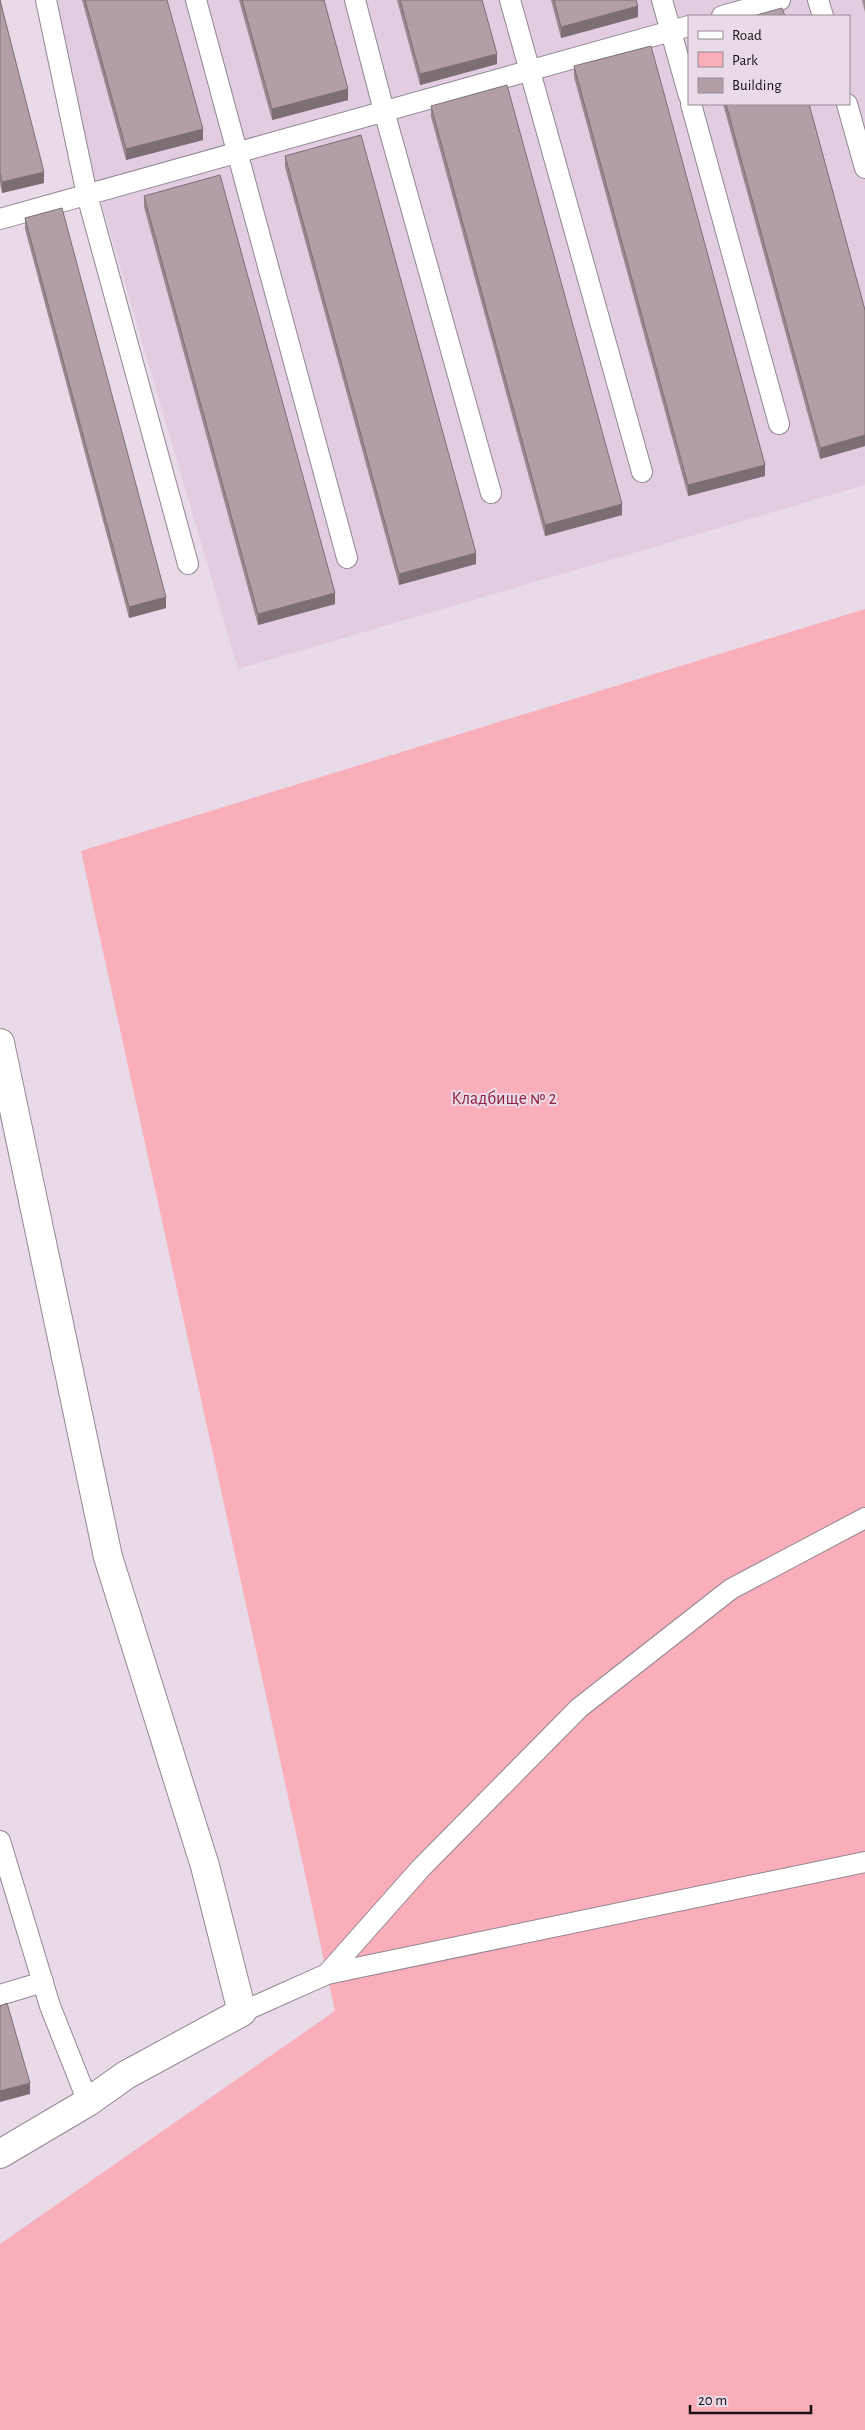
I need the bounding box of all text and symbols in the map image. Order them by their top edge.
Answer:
legend [688,15,850,105]
text: Road [732,28,762,43]
text: Park [732,53,758,68]
text: Building [732,78,782,93]
park label: Кладбище № 2 [451,1089,557,1108]
scale bar [690,2382,811,2414]
text: 20 m [698,2393,727,2408]

